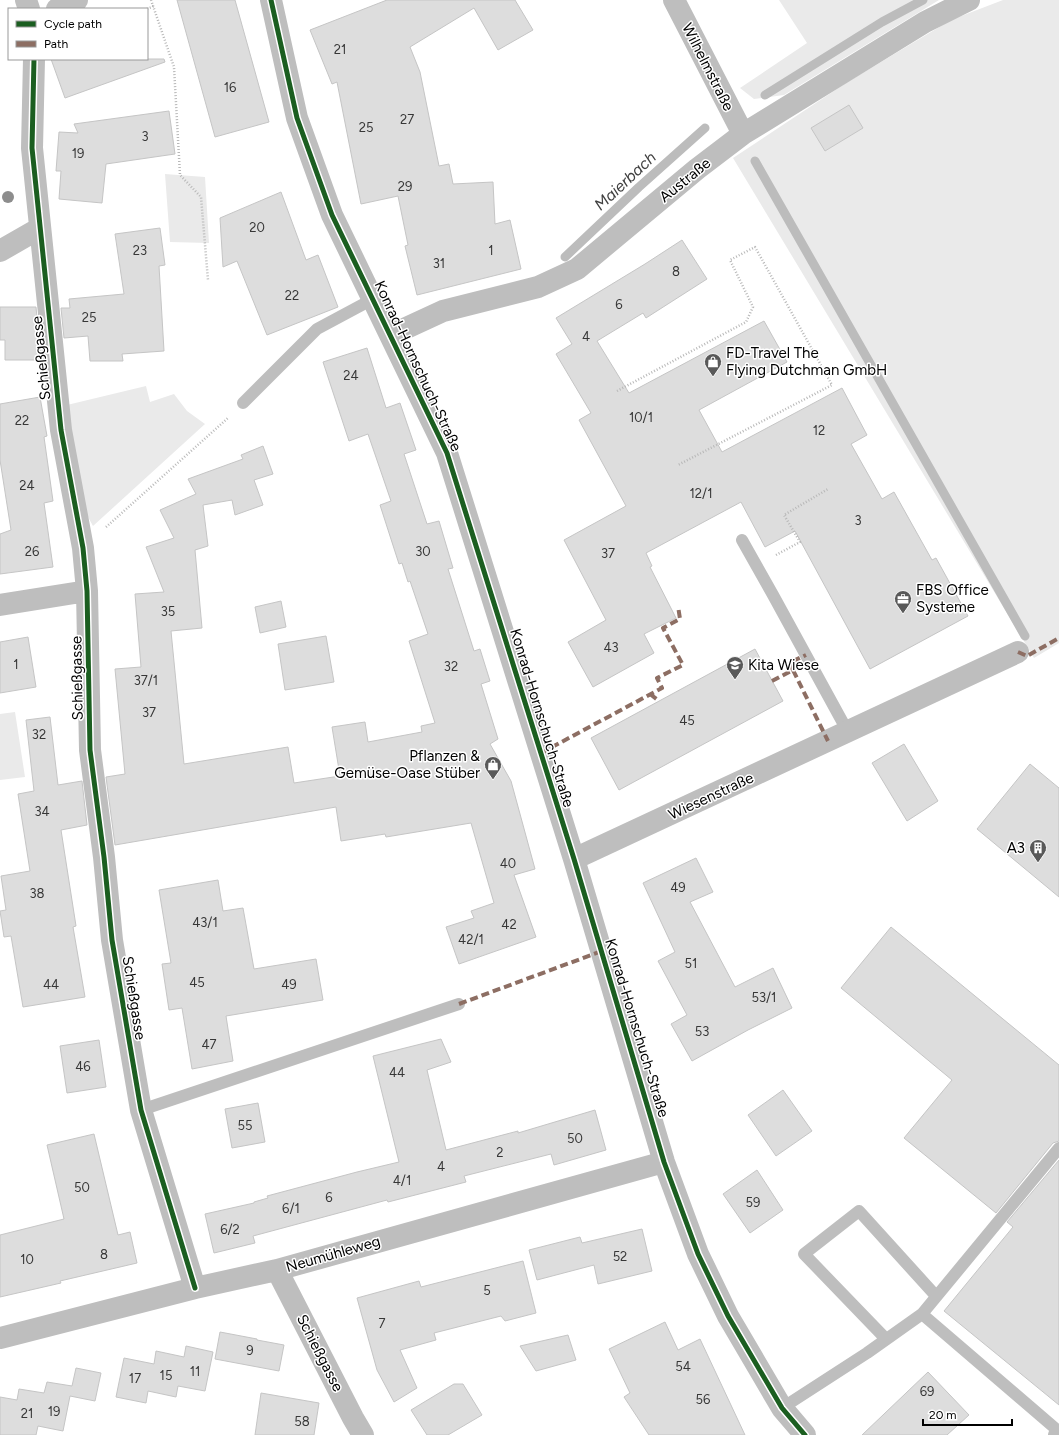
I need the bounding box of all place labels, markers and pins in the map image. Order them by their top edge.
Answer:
place label: FD-Travel The Flying Dutchman GmbH [726,344,887,379]
shop icon: FD-Travel The Flying Dutchman GmbH [703,352,723,377]
place label: FBS Office Systeme [916,581,989,616]
office icon: FBS Office Systeme [893,589,913,614]
school or university icon: Kita Wiese [725,655,745,680]
place label: Kita Wiese [748,656,819,674]
place label: Pflanzen & Gemüse-Oase Stüber [334,747,480,782]
shop icon: Pflanzen & Gemüse-Oase Stüber [483,755,503,780]
building icon: A3 [1028,838,1048,863]
place label: A3 [1007,839,1025,857]

